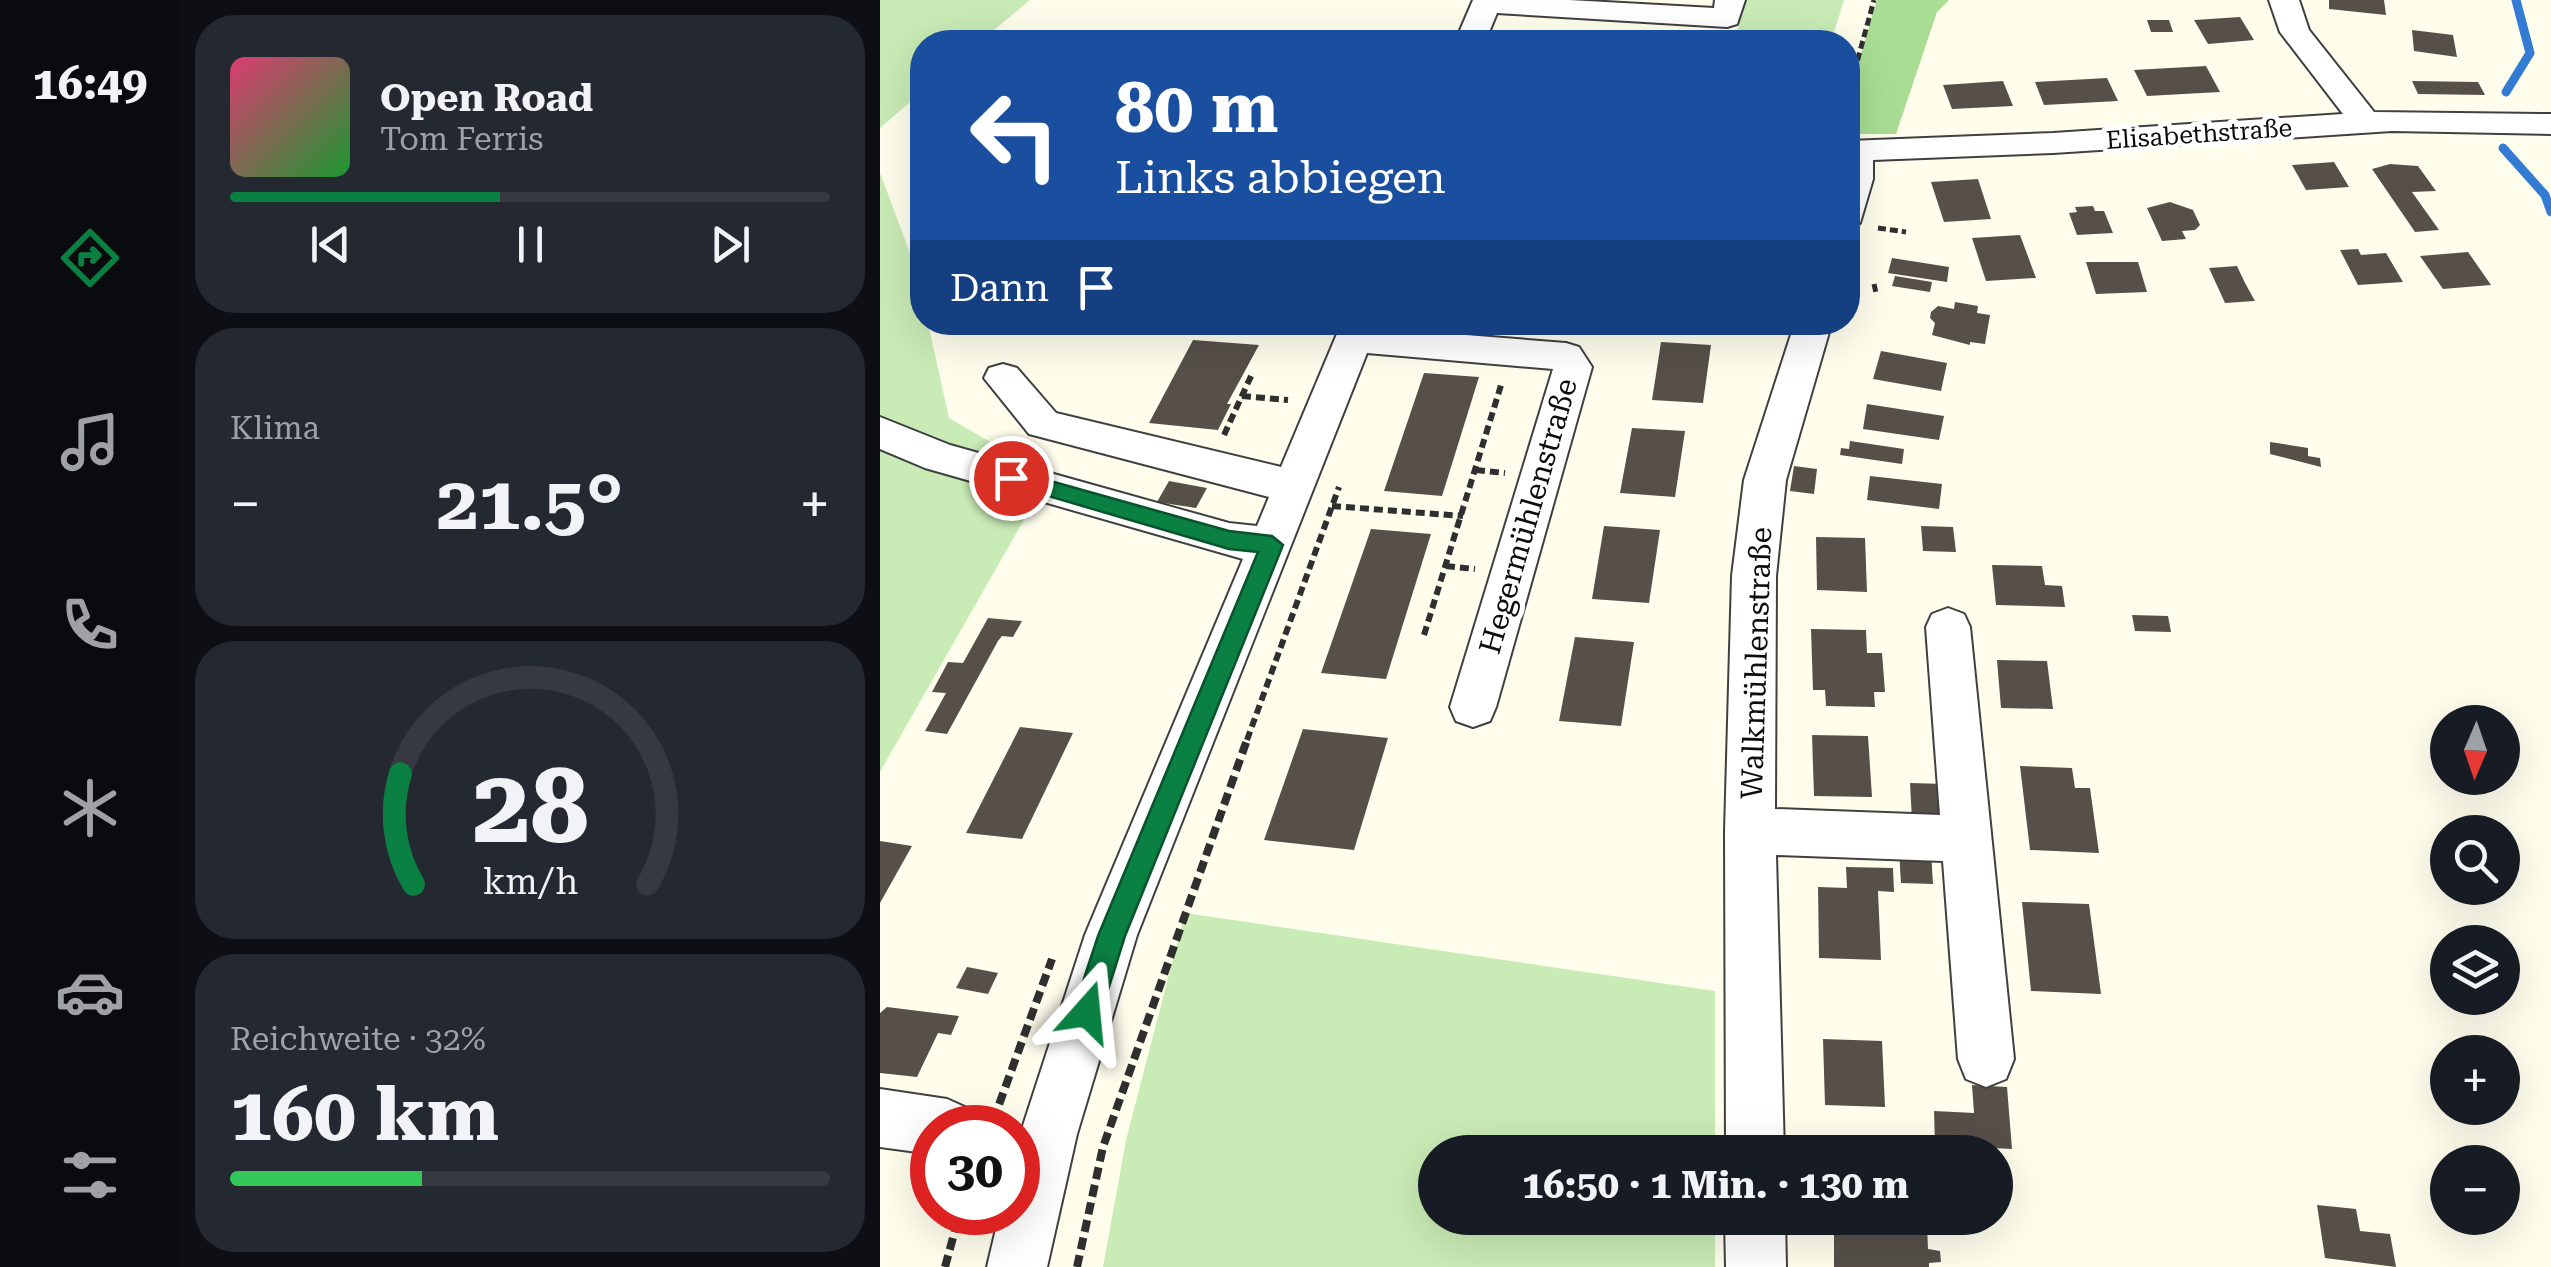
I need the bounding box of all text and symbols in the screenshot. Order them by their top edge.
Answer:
text: 16:49 [33,57,147,110]
text: 80 m [1115,67,1279,149]
icon: left [950,70,1080,200]
text: Open Road [380,76,593,120]
street label: Elisabethstraße [2105,113,2293,155]
text: Tom Ferris [380,120,543,158]
text: Links abbiegen [1115,151,1446,204]
icon: previous [303,217,358,272]
icon: pause [503,217,558,272]
icon: next [703,217,758,272]
icon: directions [55,223,125,293]
icon: arrive [1069,260,1124,315]
text: Dann [950,266,1049,310]
street label: Hegermühlenstraße [1472,374,1584,658]
icon: music [55,407,125,477]
text: Klima [230,409,320,447]
pin [969,436,1054,521]
icon: arrive [984,451,1039,506]
text: 21.5° [437,459,623,547]
text: − [230,472,261,536]
text: + [799,472,830,536]
street label: Walkmühlenstraße [1734,526,1778,800]
icon: phone [55,590,125,660]
north arrow [2430,705,2520,795]
map controls [2430,705,2520,1235]
text: 28 [472,746,588,867]
icon: climate [55,773,125,843]
button: search [2430,815,2520,905]
text: km/h [482,861,578,903]
button: layers [2430,925,2520,1015]
icon: car [55,957,125,1027]
position arrow [1035,960,1139,1064]
text: Reichweite · 32% [230,1020,486,1058]
button: + [2430,1035,2520,1125]
text: 160 km [230,1070,499,1158]
speed limit sign: 30 [910,1105,1040,1235]
icon: filters [55,1140,125,1210]
button: − [2430,1145,2520,1235]
text: 16:50 · 1 Min. · 130 m [1522,1163,1909,1207]

